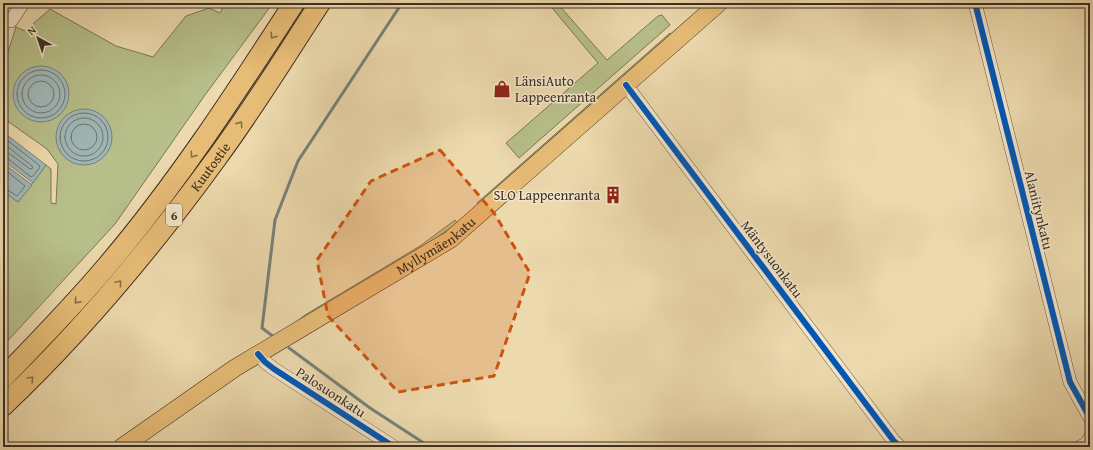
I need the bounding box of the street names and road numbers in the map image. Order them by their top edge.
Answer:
street label: Kuutostie [185,138,235,195]
street label: Alaniitynkatu [1020,168,1059,252]
road number: 6 [166,204,182,226]
street label: Myllymäenkatu [392,212,480,280]
street label: Mäntysuonkatu [736,216,808,302]
street label: Palosuonkatu [292,362,370,422]

